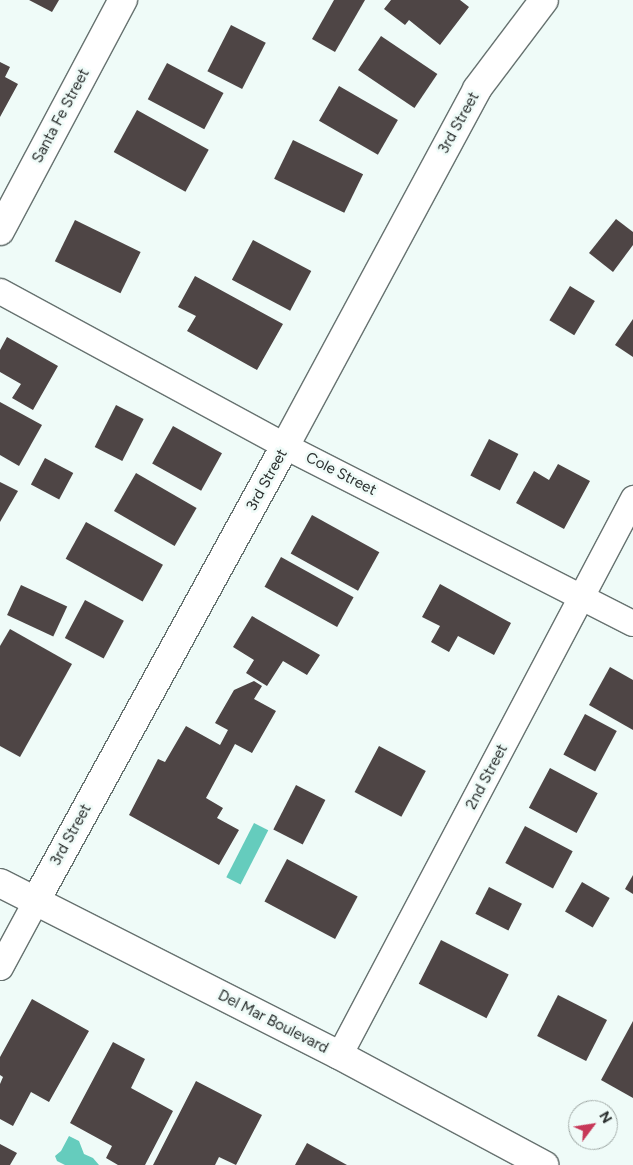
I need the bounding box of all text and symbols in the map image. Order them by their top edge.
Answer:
street label: Santa Fe Street [29,66,93,166]
street label: 3rd Street [435,89,483,157]
street label: 3rd Street [243,446,291,514]
street label: Cole Street [303,449,379,499]
street label: 2nd Street [462,741,512,813]
street label: 3rd Street [47,801,95,869]
street label: Del Mar Boulevard [215,986,331,1058]
north arrow [568,1100,618,1150]
text: N [595,1109,615,1127]

